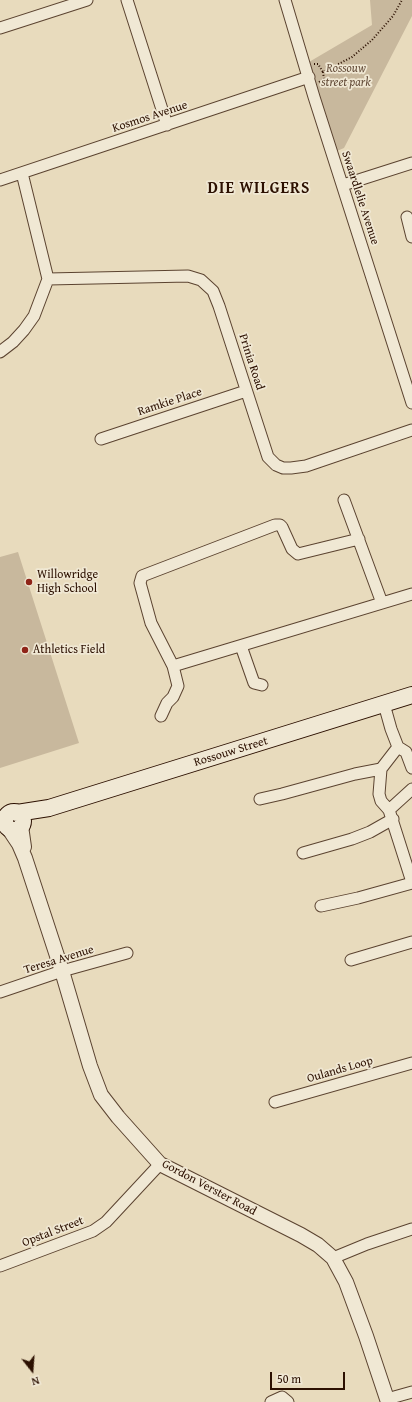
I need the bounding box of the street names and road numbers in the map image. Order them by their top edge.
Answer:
street label: Kosmos Avenue [111,98,189,136]
street label: Swaardlelie Avenue [338,149,382,247]
street label: Prinia Road [235,332,267,392]
street label: Ramkie Place [136,385,204,419]
street label: Rossouw Street [192,734,270,770]
street label: Teresa Avenue [22,943,96,977]
street label: Oulands Loop [305,1054,375,1086]
street label: Gordon Verster Road [159,1157,259,1219]
street label: Opstal Street [20,1214,86,1250]

